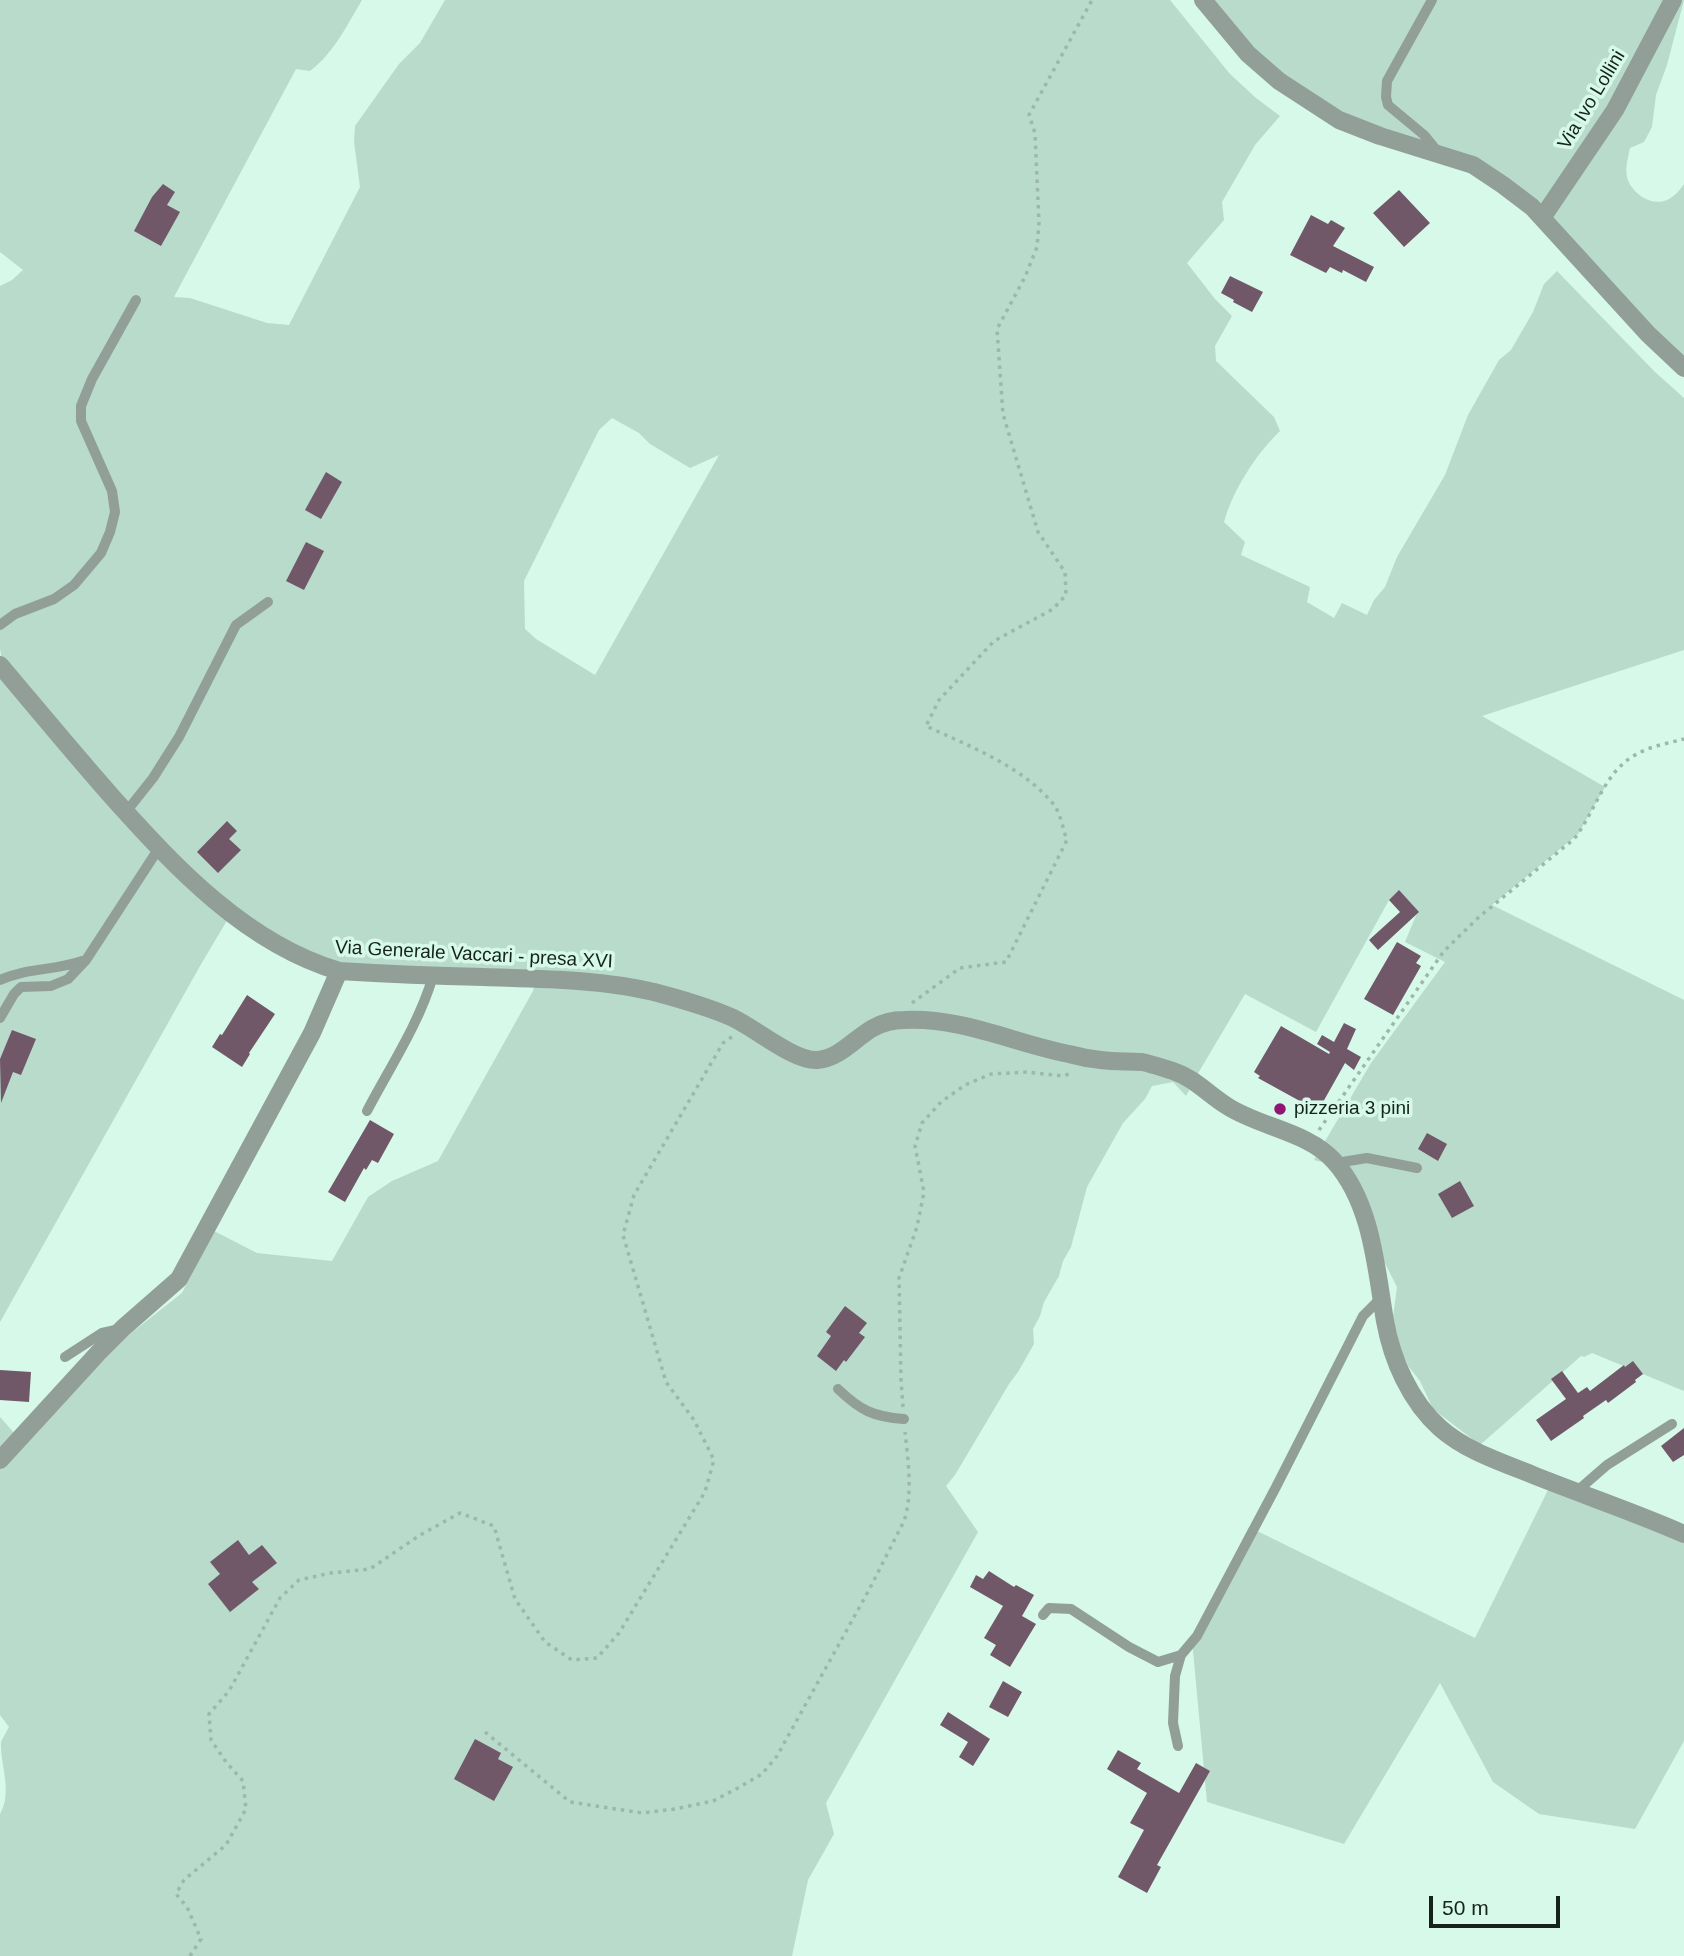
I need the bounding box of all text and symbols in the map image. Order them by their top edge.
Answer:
street label: Via Ivo Lollini [1553,46,1631,154]
street label: Via Generale Vaccari - presa XVI [335,936,613,974]
place label: pizzeria 3 pini [1294,1098,1410,1120]
marker: pizzeria 3 pini [1272,1101,1288,1117]
scale bar [1432,1882,1563,1926]
text: 50 m [1442,1896,1489,1919]

